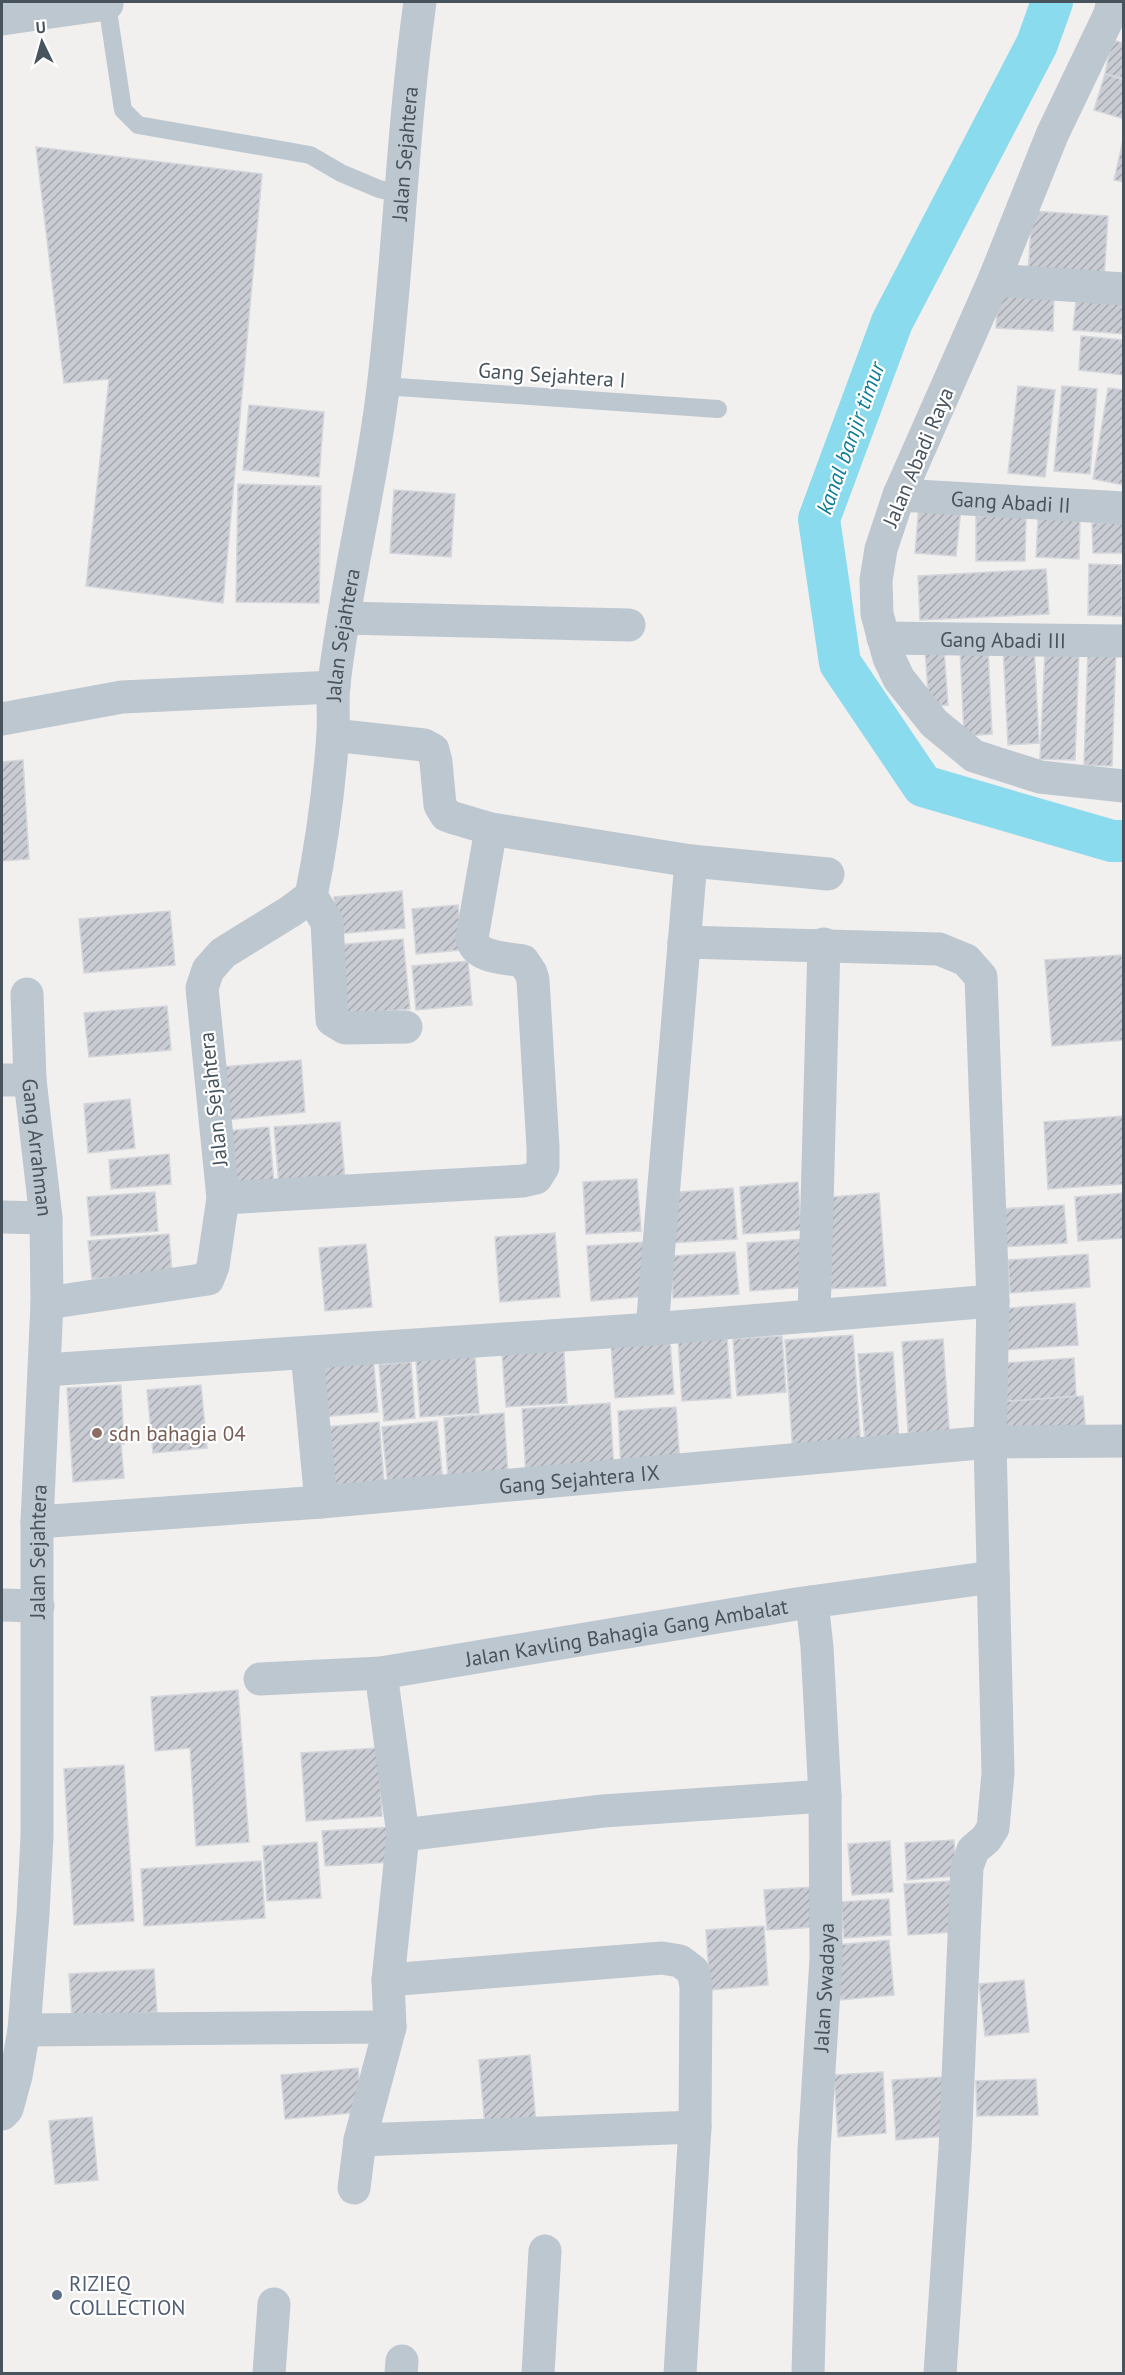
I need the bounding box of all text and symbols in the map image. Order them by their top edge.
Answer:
north arrow [12,12,72,72]
text: U [35,17,47,37]
street label: Jalan Sejahtera [385,85,424,223]
street label: Gang Sejahtera I [477,356,627,394]
water label: kanal banjir timur [810,356,891,518]
street label: Jalan Abadi Raya [876,383,960,532]
street label: Gang Abadi II [950,485,1071,518]
street label: Jalan Sejahtera [320,566,365,703]
street label: Gang Abadi III [940,625,1066,654]
street label: Jalan Sejahtera [193,1031,234,1168]
street label: Gang Arrahman [16,1077,59,1218]
place label: sdn bahagia 04 [109,1420,246,1447]
marker: sdn bahagia 04 [90,1426,104,1440]
street label: Gang Sejahtera IX [498,1458,661,1499]
street label: Jalan Sejahtera [24,1483,52,1620]
street label: Jalan Kavling Bahagia Gang Ambalat [462,1592,790,1672]
street label: Jalan Swadaya [807,1923,840,2054]
place label: RIZIEQ COLLECTION [69,2270,185,2321]
marker: RIZIEQ COLLECTION [50,2288,64,2302]

